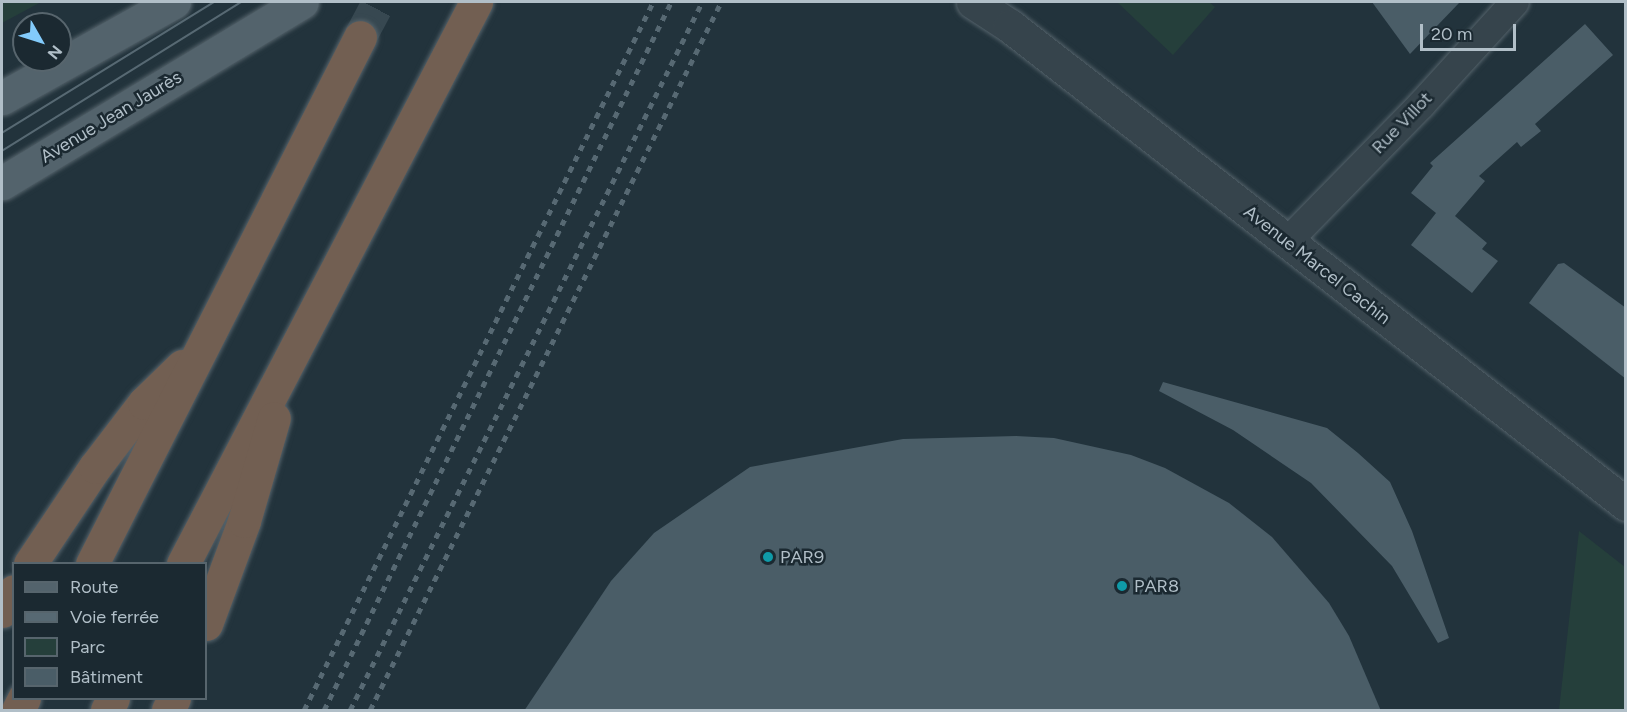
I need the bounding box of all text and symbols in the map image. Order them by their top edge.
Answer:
north arrow [12,12,72,72]
scale bar [1423,12,1519,50]
text: 20 m [1431,23,1472,45]
text: N [44,42,66,63]
street label: Avenue Jean Jaurès [36,66,186,168]
street label: Rue Villot [1367,88,1437,158]
street label: Avenue Marcel Cachin [1239,201,1395,329]
place label: PAR9 [780,546,824,568]
marker: PAR9 [761,550,775,564]
legend [12,562,207,700]
place label: PAR8 [1134,575,1179,597]
text: Route [70,576,118,598]
marker: PAR8 [1115,579,1129,593]
text: Voie ferrée [70,606,159,628]
text: Parc [70,636,105,658]
text: Bâtiment [70,666,143,688]

